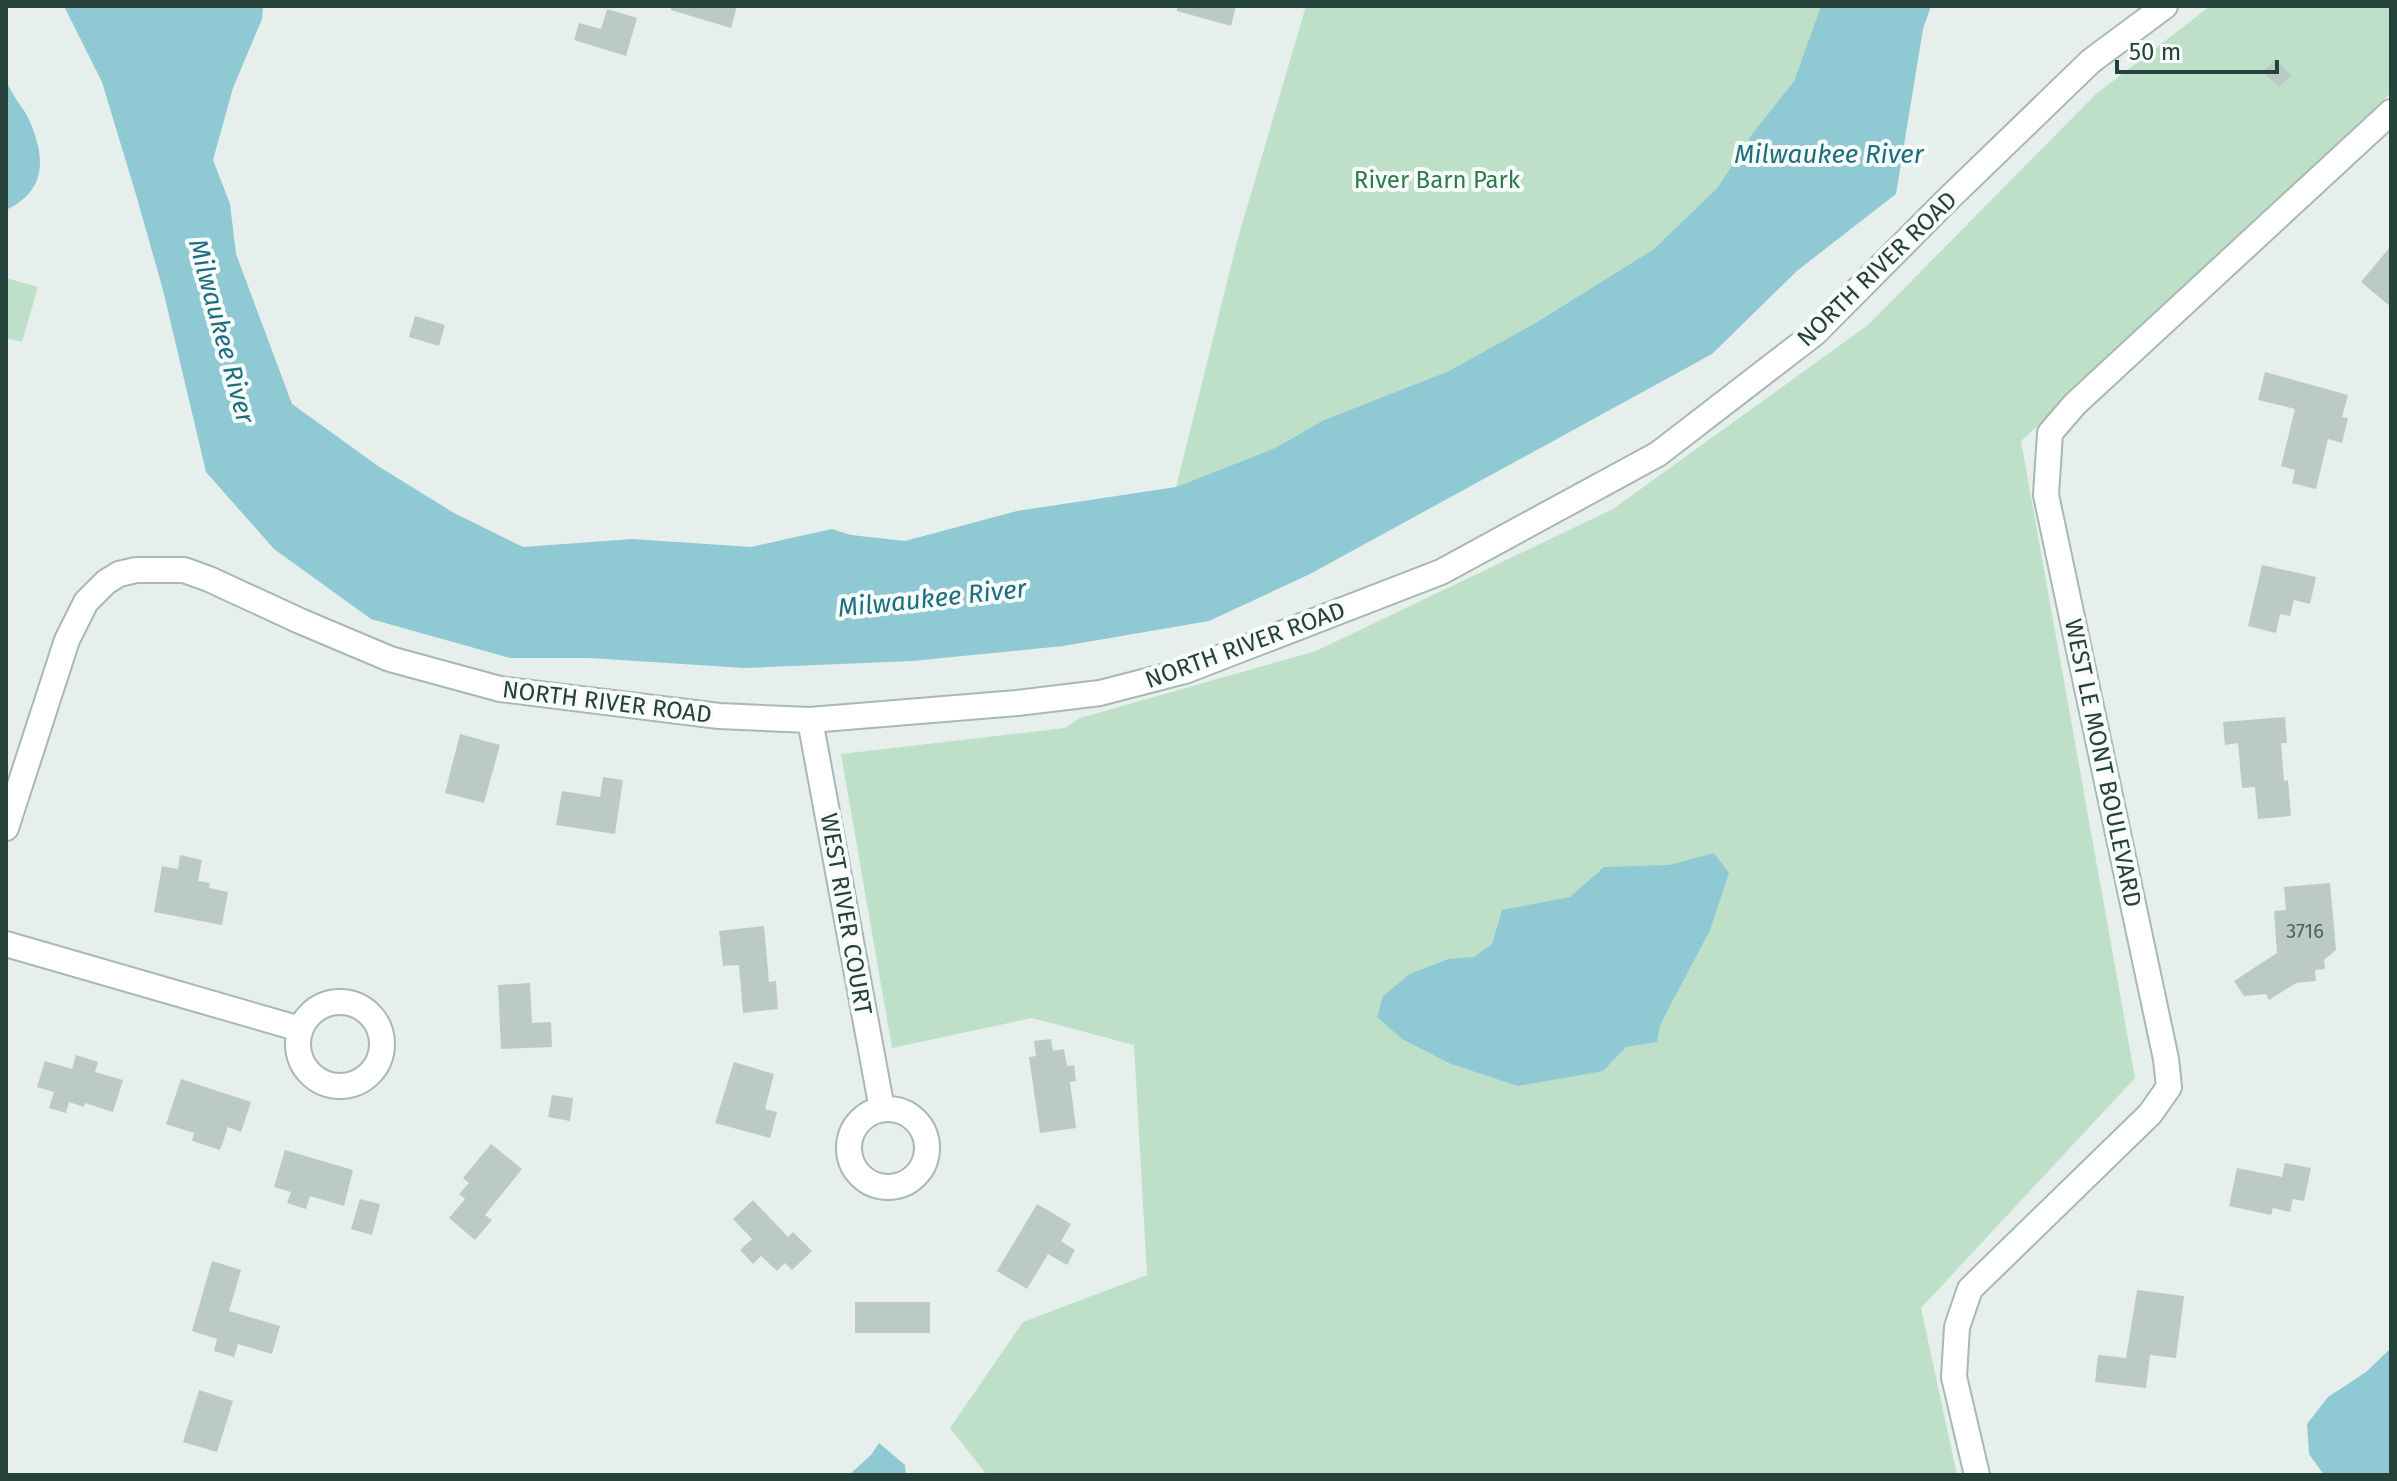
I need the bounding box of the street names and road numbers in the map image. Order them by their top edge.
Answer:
street label: NORTH RIVER ROAD [1792,186,1962,352]
street label: NORTH RIVER ROAD [1141,596,1349,694]
street label: WEST LE MONT BOULEVARD [2059,616,2147,910]
street label: NORTH RIVER ROAD [501,675,713,729]
street label: WEST RIVER COURT [814,811,878,1018]

